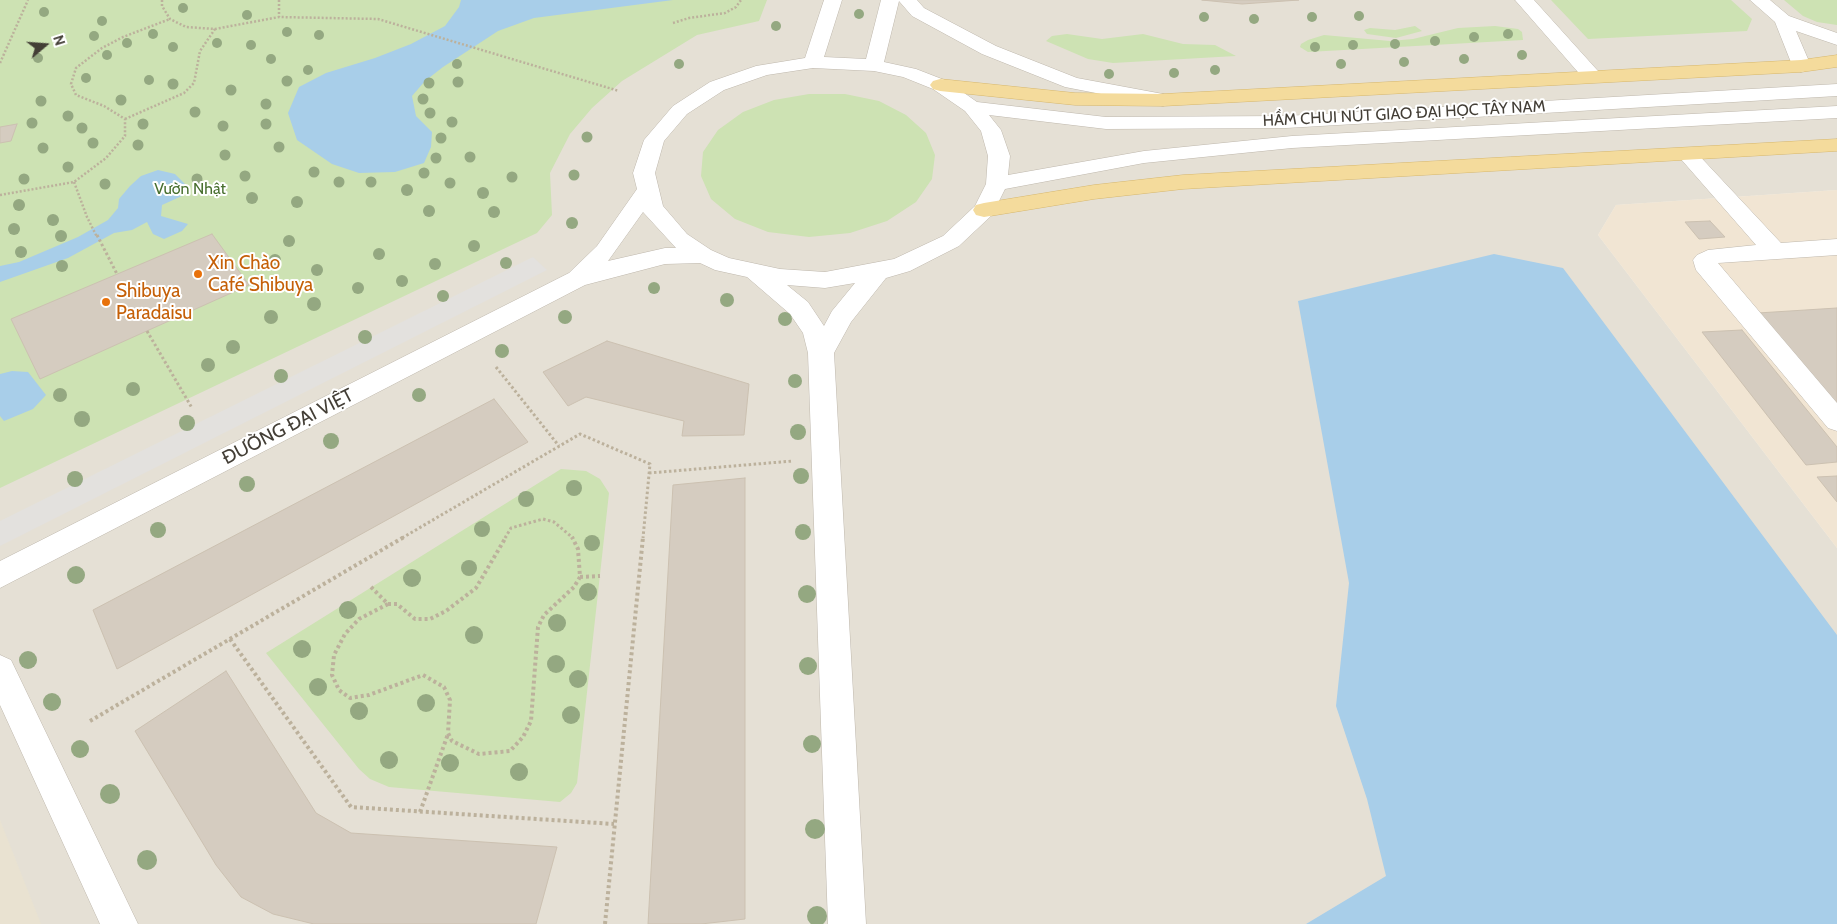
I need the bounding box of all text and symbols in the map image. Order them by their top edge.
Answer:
north arrow [20,20,70,70]
text: N [49,33,69,48]
street label: HẦM CHUI NÚT GIAO ĐẠI HỌC TÂY NAM [1262,97,1546,131]
park label: Vườn Nhật [154,179,226,199]
place label: Xin Chào Café Shibuya [208,252,313,296]
marker: Xin Chào Café Shibuya [192,268,204,280]
place label: Shibuya Paradaisu [116,280,192,324]
marker: Shibuya Paradaisu [100,296,112,308]
street label: ĐƯỜNG ĐẠI VIỆT [218,384,358,470]

